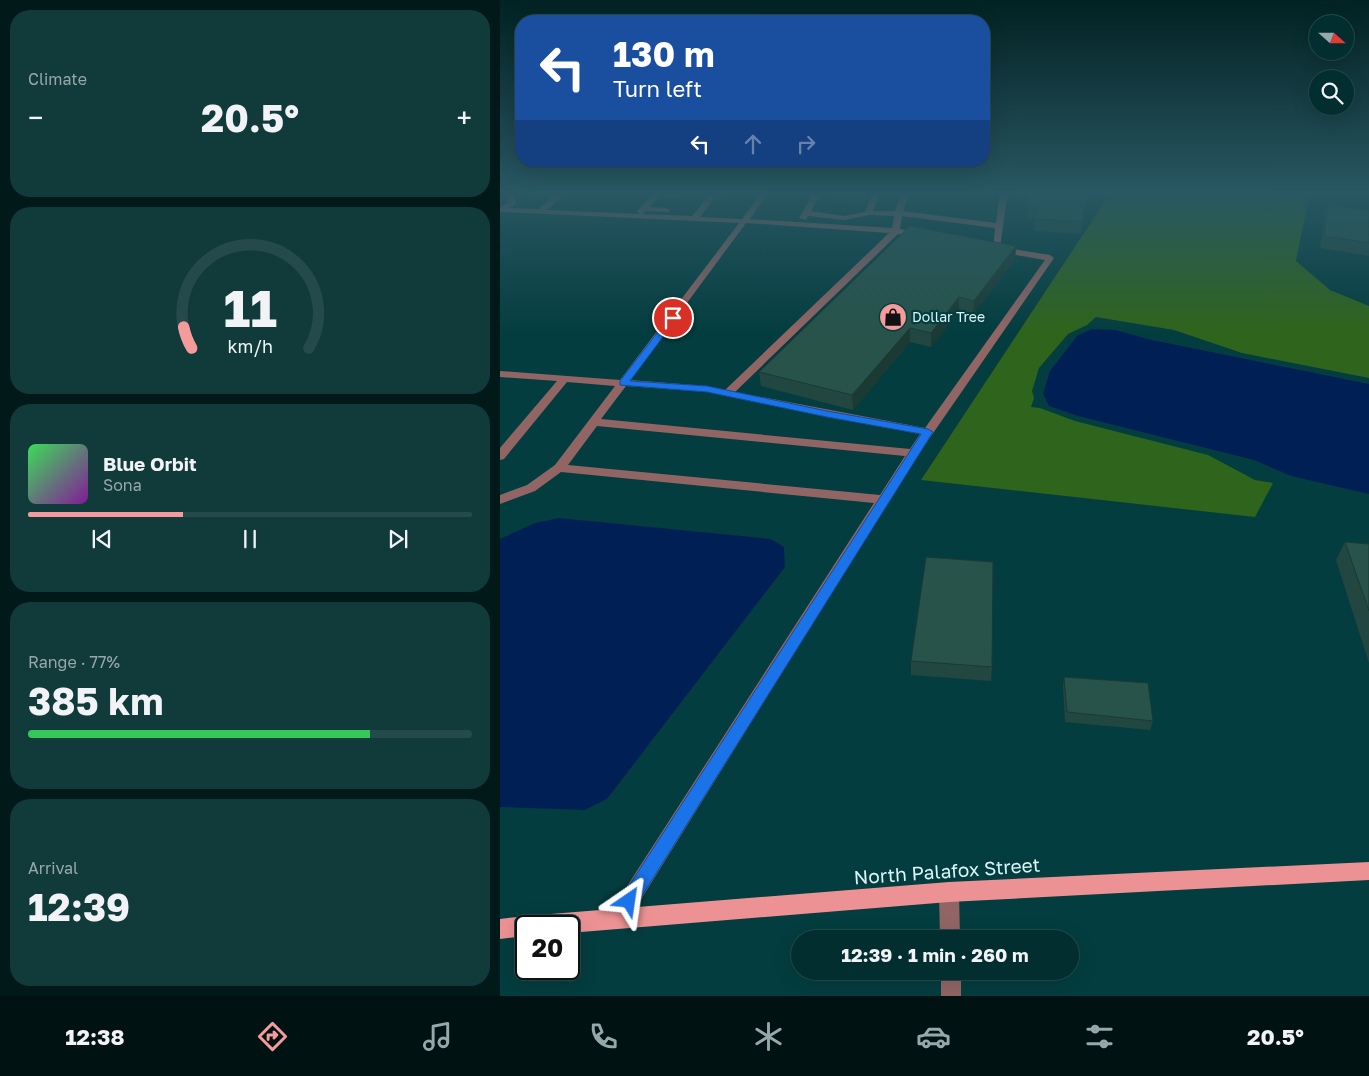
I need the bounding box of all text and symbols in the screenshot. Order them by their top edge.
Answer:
north arrow [1309,15,1354,60]
map controls [1309,15,1354,115]
text: 130 m [613,33,715,75]
icon: left [530,35,595,100]
text: Climate [28,69,87,89]
button: search [1309,70,1354,115]
text: Turn left [613,75,702,102]
text: 20.5° [201,95,299,140]
text: − [28,101,43,134]
text: + [457,101,472,134]
icon: left [686,130,714,158]
icon: ahead [739,130,767,158]
icon: right [792,130,820,158]
text: 11 [223,276,277,338]
pin [652,297,694,339]
shop icon: Dollar Tree [878,302,908,332]
icon: arrive [659,304,687,332]
place label: Dollar Tree [912,308,985,325]
text: km/h [227,335,273,357]
text: Blue Orbit [103,452,197,475]
text: Sona [103,475,142,495]
icon: previous [88,525,116,553]
icon: pause [236,525,264,553]
icon: next [384,525,412,553]
text: Range · 77% [28,652,120,672]
text: 385 km [28,678,163,723]
street label: North Palafox Street [853,853,1041,888]
text: Arrival [28,858,78,878]
position arrow [602,874,654,926]
text: 12:39 [28,884,130,929]
speed limit sign: 20 [515,915,580,980]
text: 12:39 · 1 min · 260 m [841,943,1029,966]
icon: directions [255,1019,290,1054]
icon: music [420,1019,455,1054]
icon: phone [586,1019,621,1054]
icon: climate [751,1019,786,1054]
icon: car [916,1019,951,1054]
icon: filters [1082,1019,1117,1054]
text: 12:38 [65,1023,124,1050]
text: 20.5° [1247,1023,1304,1050]

